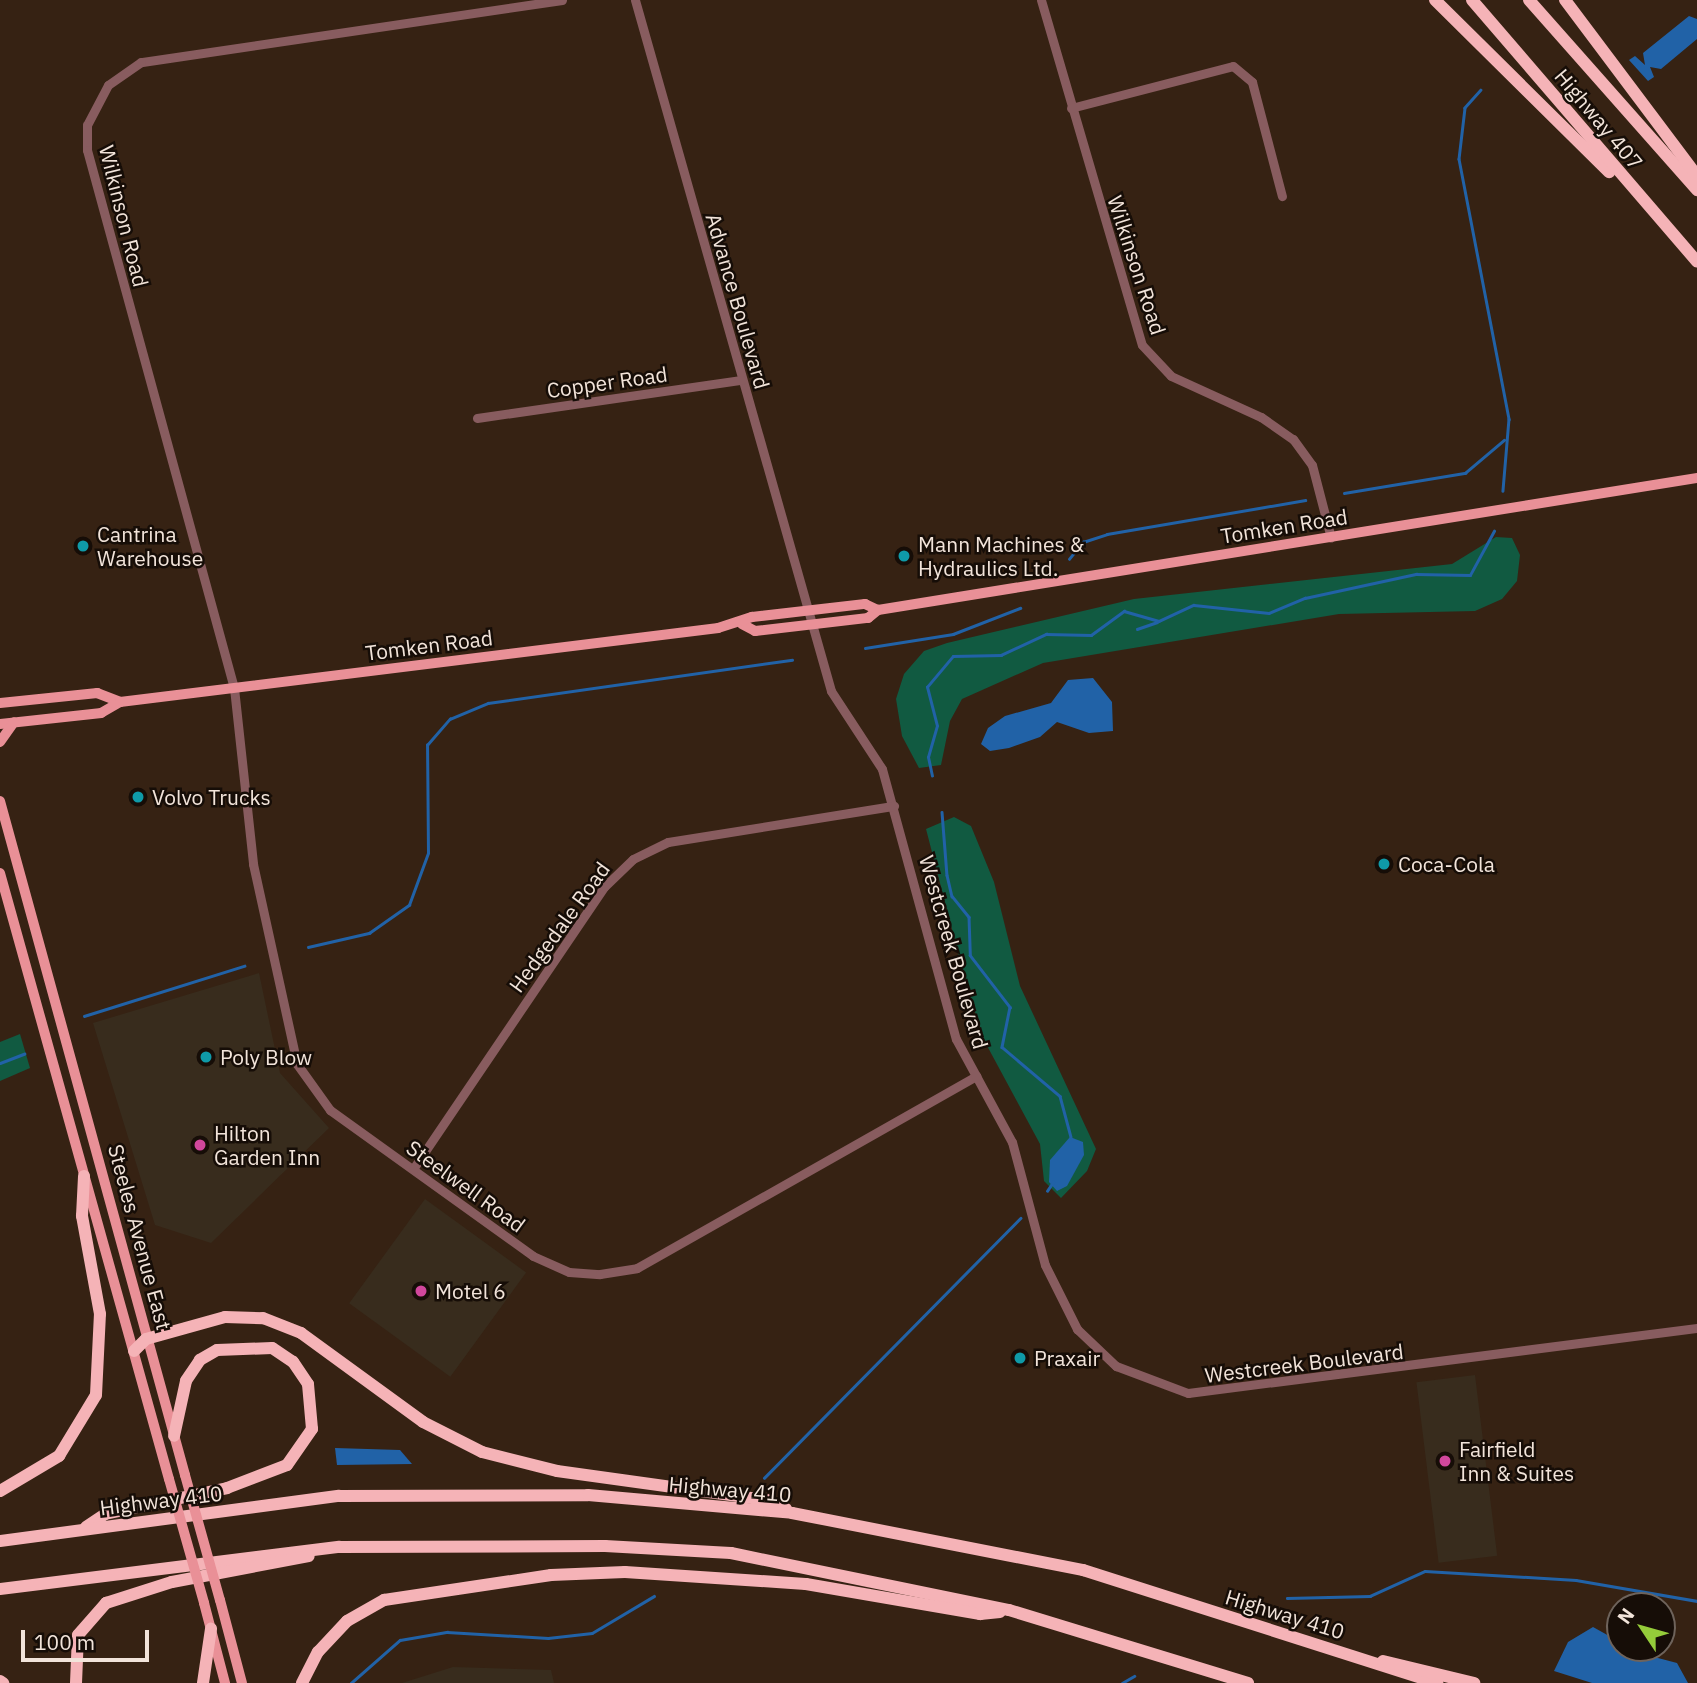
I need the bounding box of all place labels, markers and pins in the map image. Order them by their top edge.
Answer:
place label: Cantrina Warehouse [97,521,203,571]
place label: Mann Machines & Hydraulics Ltd. [918,531,1084,581]
marker: Cantrina Warehouse [75,538,91,554]
marker: Mann Machines & Hydraulics Ltd. [896,548,912,564]
place label: Volvo Trucks [152,784,271,810]
marker: Volvo Trucks [130,789,146,805]
place label: Coca-Cola [1398,851,1495,877]
marker: Coca-Cola [1376,856,1392,872]
place label: Poly Blow [220,1044,312,1070]
marker: Poly Blow [198,1049,214,1065]
place label: Hilton Garden Inn [214,1120,320,1170]
marker: Hilton Garden Inn [192,1137,208,1153]
place label: Motel 6 [435,1278,506,1304]
marker: Motel 6 [413,1283,429,1299]
place label: Praxair [1034,1345,1100,1371]
marker: Praxair [1012,1350,1028,1366]
place label: Fairfield Inn & Suites [1459,1436,1574,1486]
marker: Fairfield Inn & Suites [1437,1453,1453,1469]

